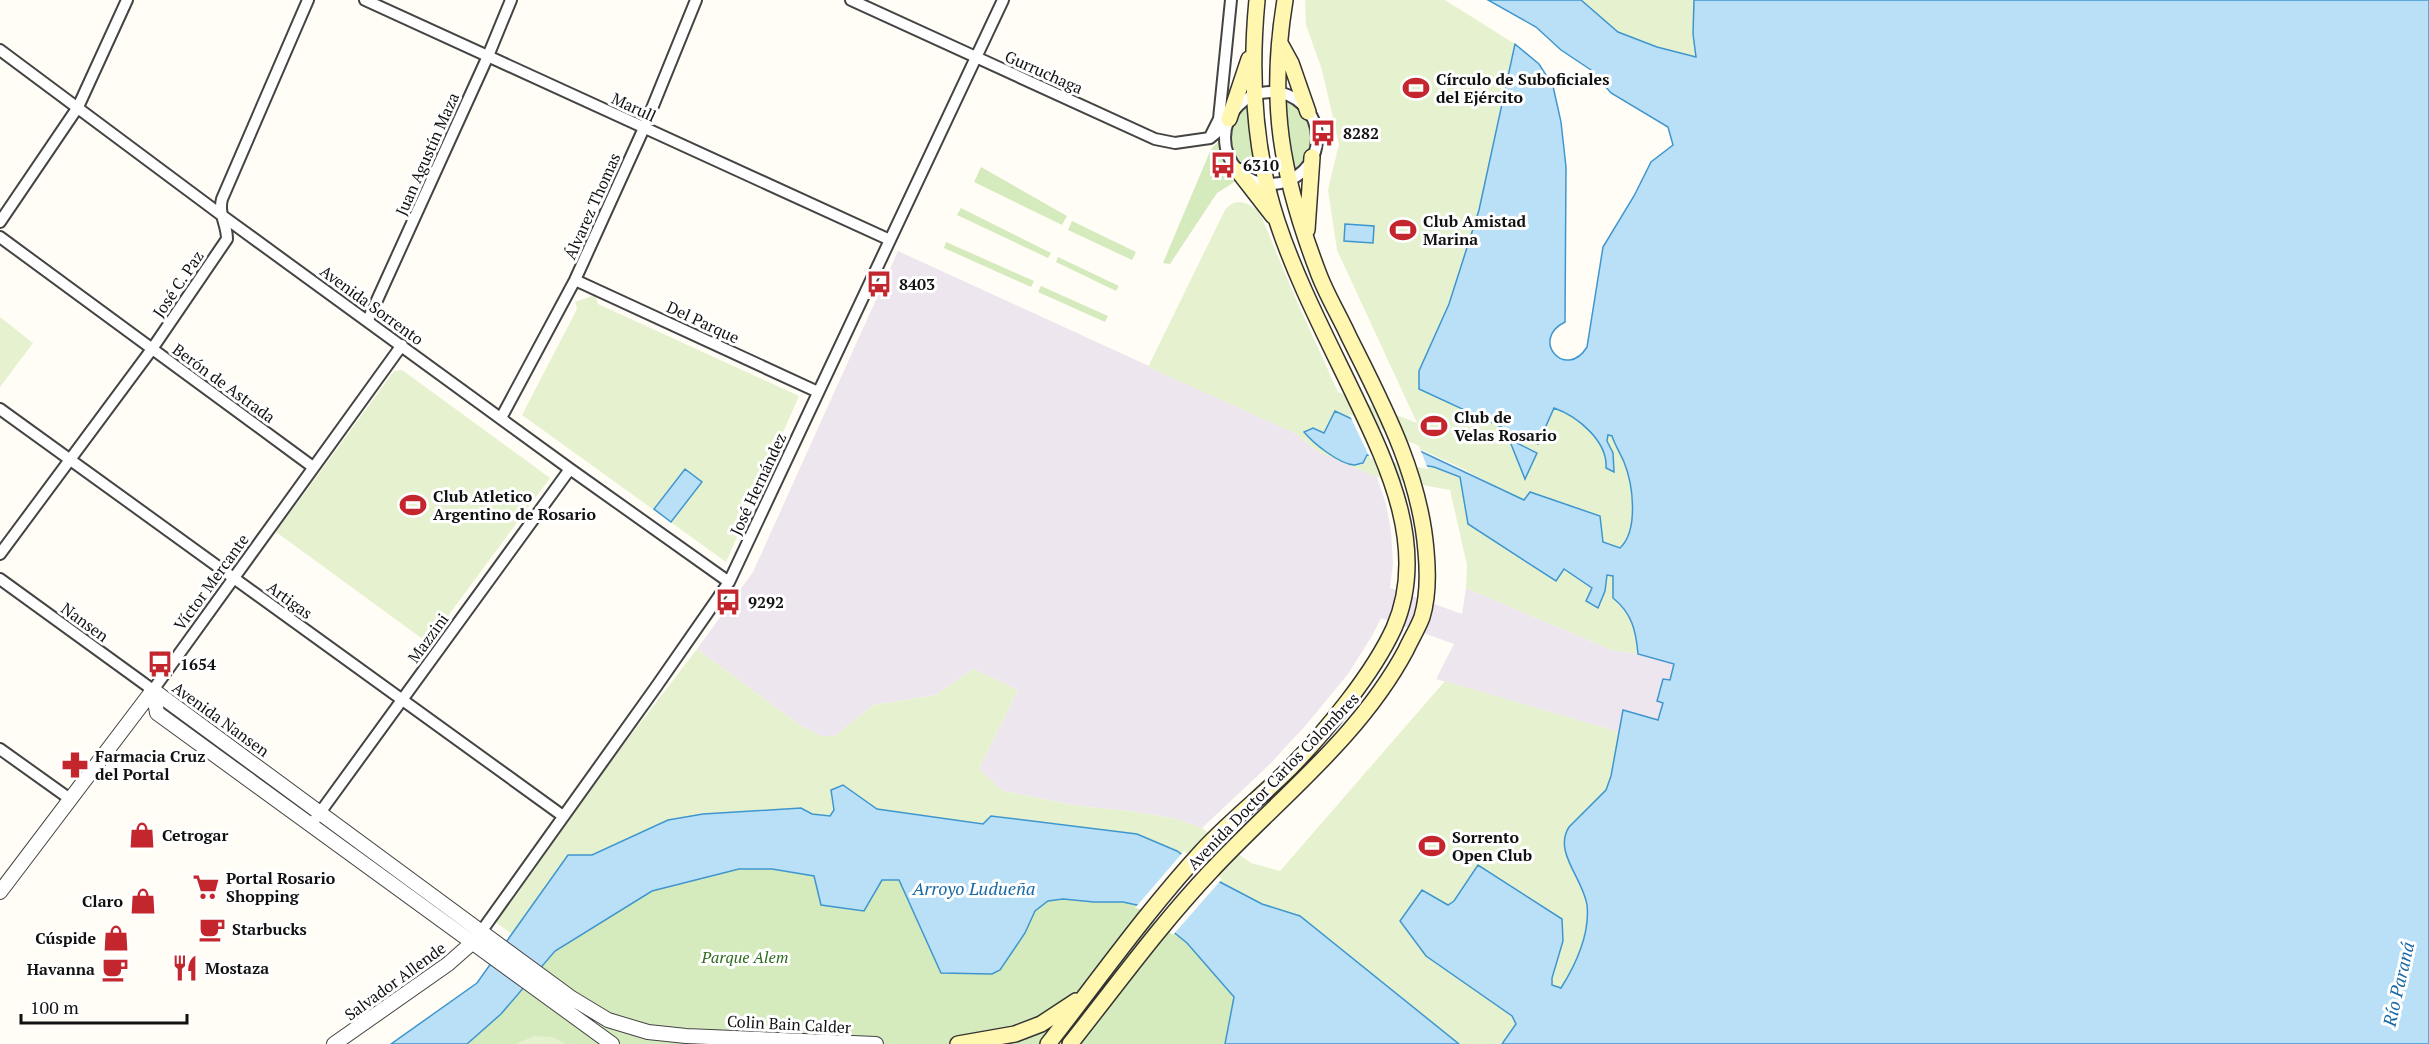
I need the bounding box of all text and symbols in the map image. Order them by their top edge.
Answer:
street label: Gurruchaga [1002,45,1086,99]
place label: Círculo de Suboficiales del Ejército [1436,68,1609,108]
sports icon: Círculo de Suboficiales del Ejército [1401,73,1431,103]
street label: Marull [608,87,660,127]
street label: Juan Agustín Maza [390,89,464,219]
bus stop icon: 8282 [1308,118,1338,148]
place label: 8282 [1343,122,1379,144]
street label: Álvarez Thomas [559,149,625,263]
bus stop icon: 6310 [1208,150,1238,180]
place label: 6310 [1243,154,1279,176]
place label: Club Amistad Marina [1423,210,1527,250]
sports icon: Club Amistad Marina [1388,215,1418,245]
street label: José C. Paz [147,246,209,322]
street label: Avenida Sorrento [316,260,428,350]
bus stop icon: 8403 [864,269,894,299]
place label: 8403 [899,273,935,295]
street label: Del Parque [663,296,743,348]
street label: Berón de Astrada [168,338,280,428]
place label: Club de Velas Rosario [1454,406,1557,446]
sports icon: Club de Velas Rosario [1419,411,1449,441]
street label: José Hernández [725,429,791,539]
place label: Club Atletico Argentino de Rosario [433,485,596,525]
sports icon: Club Atletico Argentino de Rosario [398,490,428,520]
street label: Víctor Mercante [168,529,254,635]
street label: Artigas [263,576,317,624]
bus stop icon: 9292 [713,587,743,617]
place label: 9292 [748,591,784,613]
street label: Nansen [57,597,114,647]
street label: Mazzini [403,609,454,667]
bus stop icon: 1654 [145,649,175,679]
place label: 1654 [180,653,216,675]
street label: Avenida Nansen [168,676,274,762]
street label: Avenida Doctor Carlos Colombres [1182,688,1364,874]
place label: Farmacia Cruz del Portal [95,745,206,785]
pharmacy icon: Farmacia Cruz del Portal [60,750,90,780]
shop icon: Cetrogar [127,820,157,850]
place label: Cetrogar [162,824,228,846]
place label: Sorrento Open Club [1452,826,1532,866]
sports icon: Sorrento Open Club [1417,831,1447,861]
place label: Portal Rosario Shopping [226,867,336,907]
supermarket icon: Portal Rosario Shopping [191,872,221,902]
water label: Arroyo Ludueña [912,876,1035,900]
shop icon: Claro [128,886,158,916]
place label: Claro [82,890,123,912]
cafe icon: Starbucks [197,914,227,944]
place label: Starbucks [232,918,307,940]
shop icon: Cúspide [101,923,131,953]
place label: Cúspide [35,927,96,949]
street label: Salvador Allende [340,937,450,1025]
water label: Río Paraná [2376,939,2419,1030]
park label: Parque Alem [701,946,788,968]
restaurant icon: Mostaza [170,953,200,983]
cafe icon: Havanna [100,954,130,984]
place label: Mostaza [205,957,269,979]
place label: Havanna [27,958,95,980]
scale bar [21,987,188,1025]
text: 100 m [30,995,79,1019]
street label: Colin Bain Calder [726,1010,852,1038]

